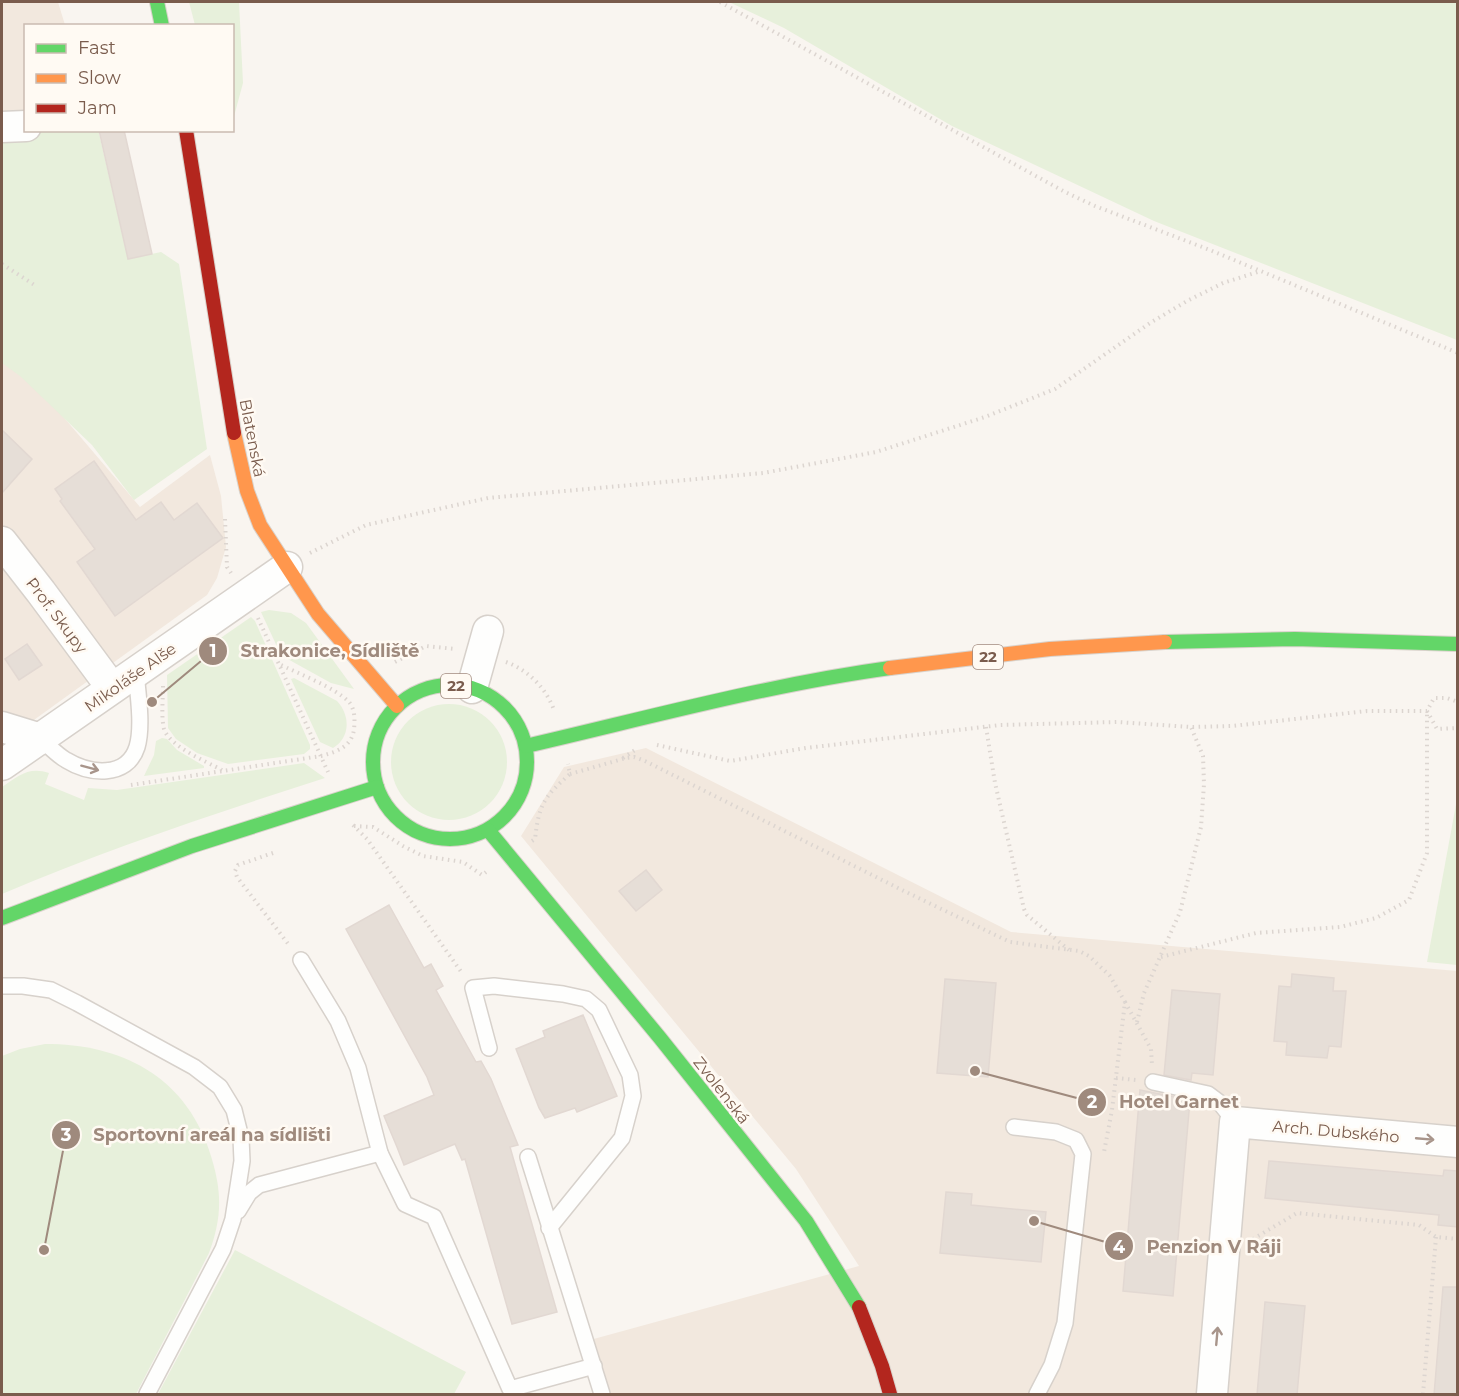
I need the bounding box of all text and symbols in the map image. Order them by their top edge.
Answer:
legend [24,24,234,132]
text: Fast [78,37,116,59]
text: Slow [78,67,121,89]
text: Jam [77,97,117,119]
street label: Blatenská [236,397,269,479]
street label: Prof. Skupy [22,574,91,657]
callout: Strakonice, Sídliště [198,633,431,669]
street label: Mikoláše Alše [81,639,180,716]
text: 1 [209,640,217,662]
text: Strakonice, Sídliště [241,640,419,662]
road number: 22 [973,645,1003,669]
road number: 22 [441,674,471,698]
one-way arrow [80,763,99,775]
street label: Zvolenská [689,1053,754,1128]
callout: Hotel Garnet [1077,1084,1251,1120]
text: 2 [1087,1091,1098,1113]
text: Hotel Garnet [1119,1091,1239,1113]
street label: Arch. Dubského [1272,1116,1400,1147]
callout: Sportovní areál na sídlišti [51,1117,343,1153]
text: 3 [60,1124,72,1146]
text: Sportovní areál na sídlišti [93,1124,331,1146]
one-way arrow [1414,1134,1434,1145]
callout: Penzion V Ráji [1104,1228,1293,1264]
text: 4 [1113,1236,1126,1258]
text: Penzion V Ráji [1147,1236,1282,1258]
one-way arrow [1211,1327,1222,1347]

